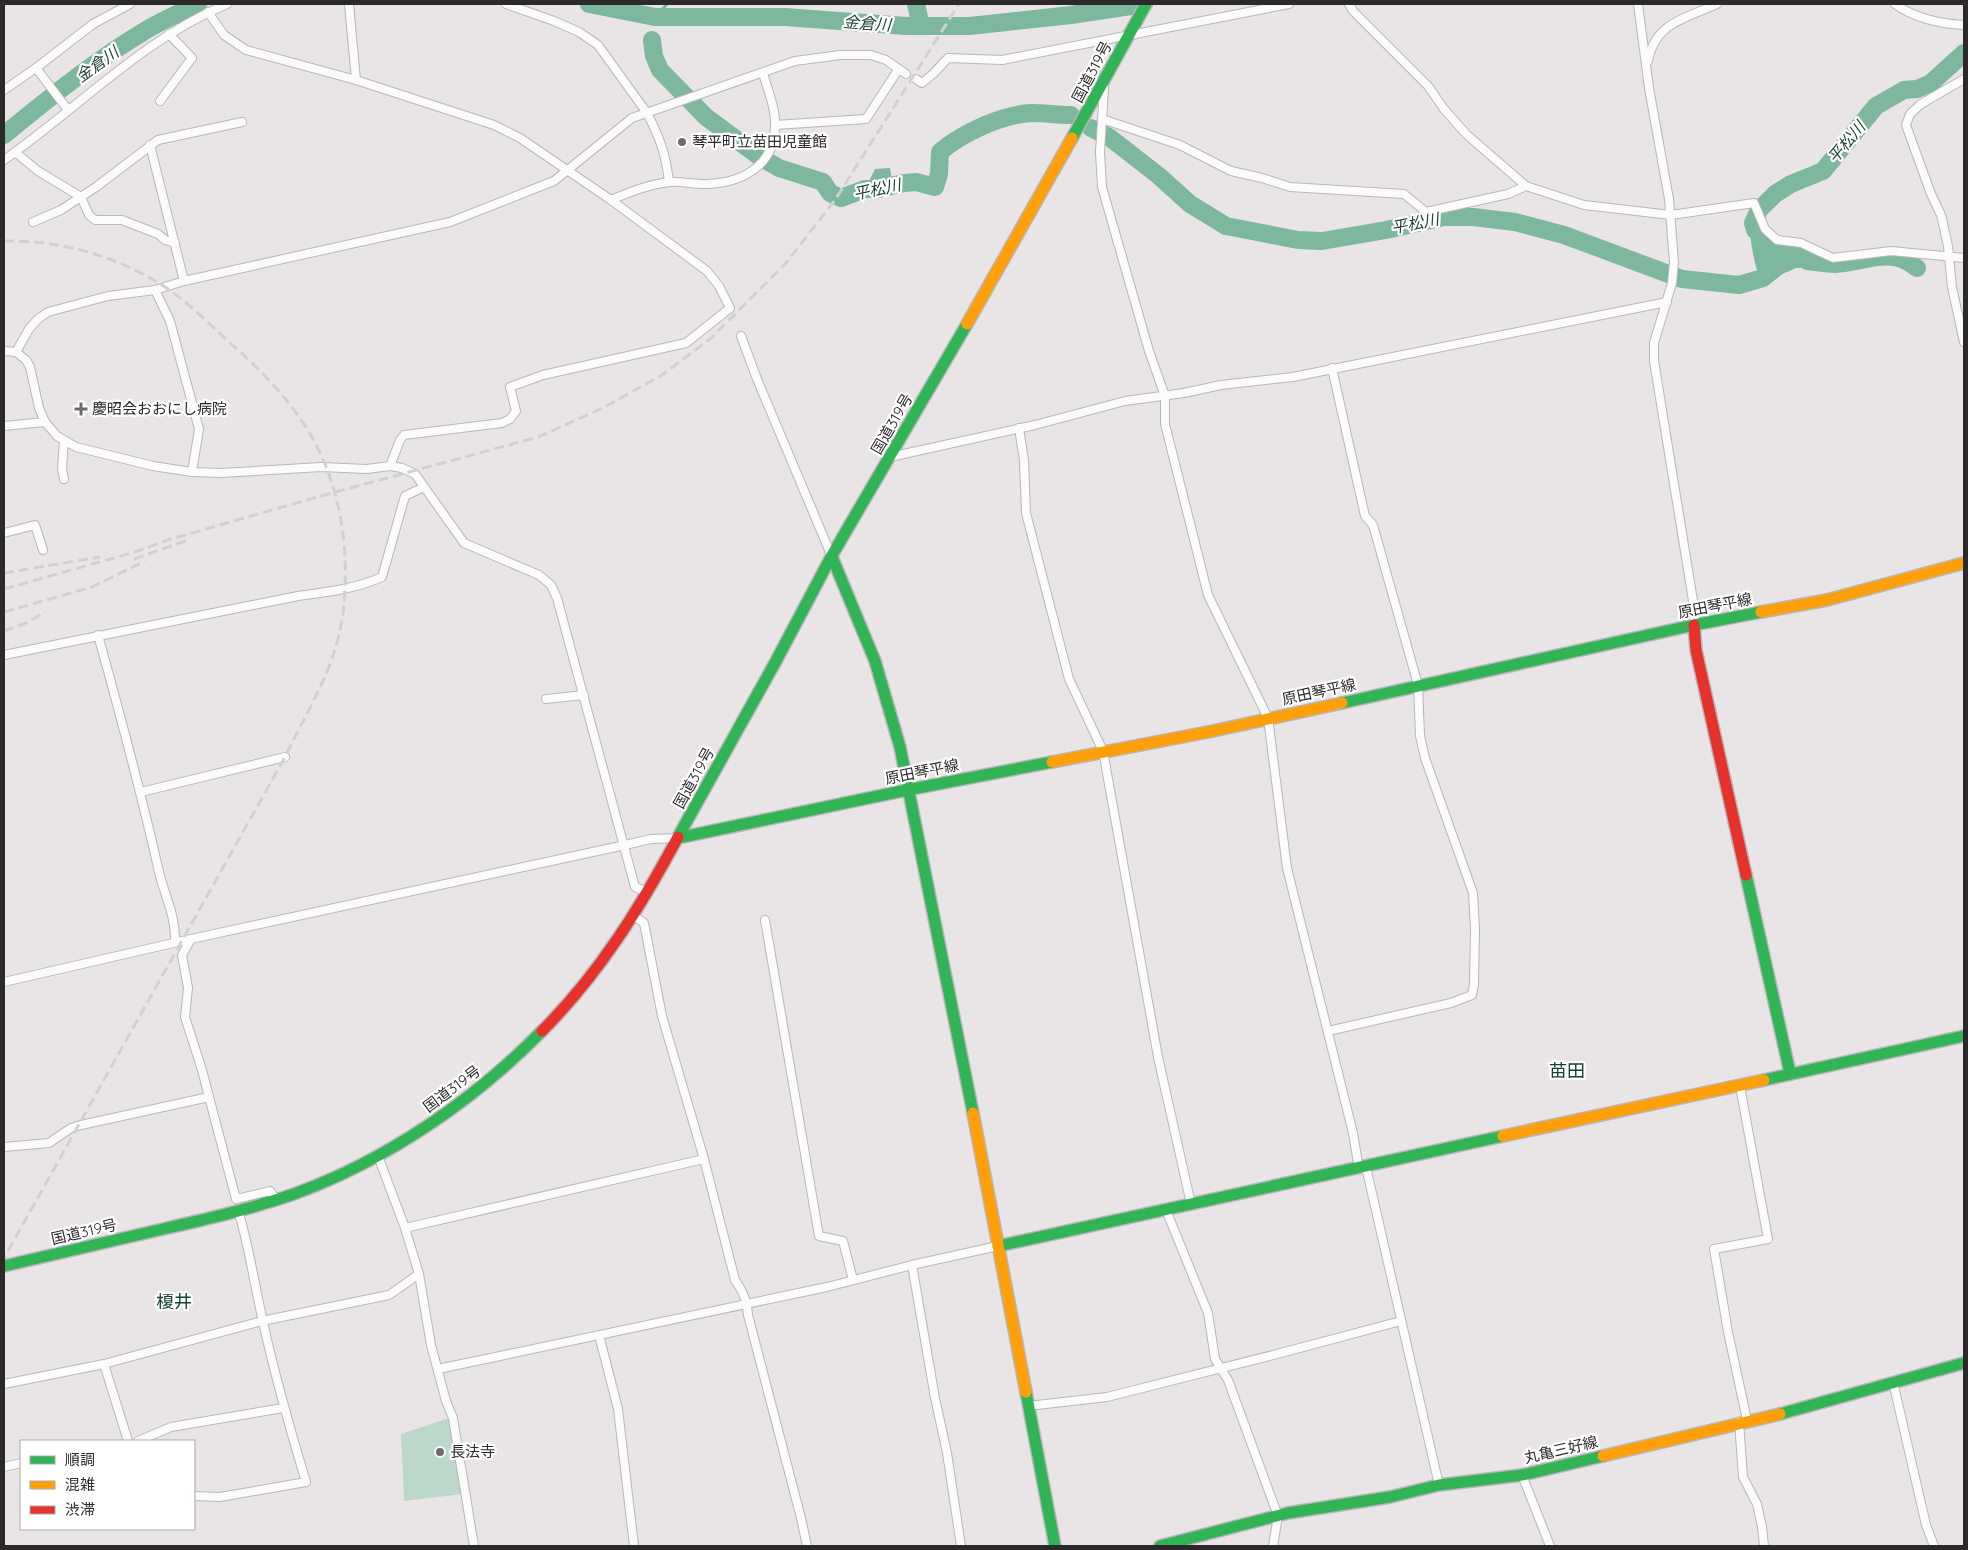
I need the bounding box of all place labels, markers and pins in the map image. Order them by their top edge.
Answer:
place label: 琴平町立苗田児童館 [692,132,827,151]
marker: 琴平町立苗田児童館 [676,136,688,148]
place label: 慶昭会おおにし病院 [92,399,227,418]
marker: 慶昭会おおにし病院 [74,402,88,416]
place label: 長法寺 [450,1442,495,1461]
marker: 長法寺 [434,1446,446,1458]

